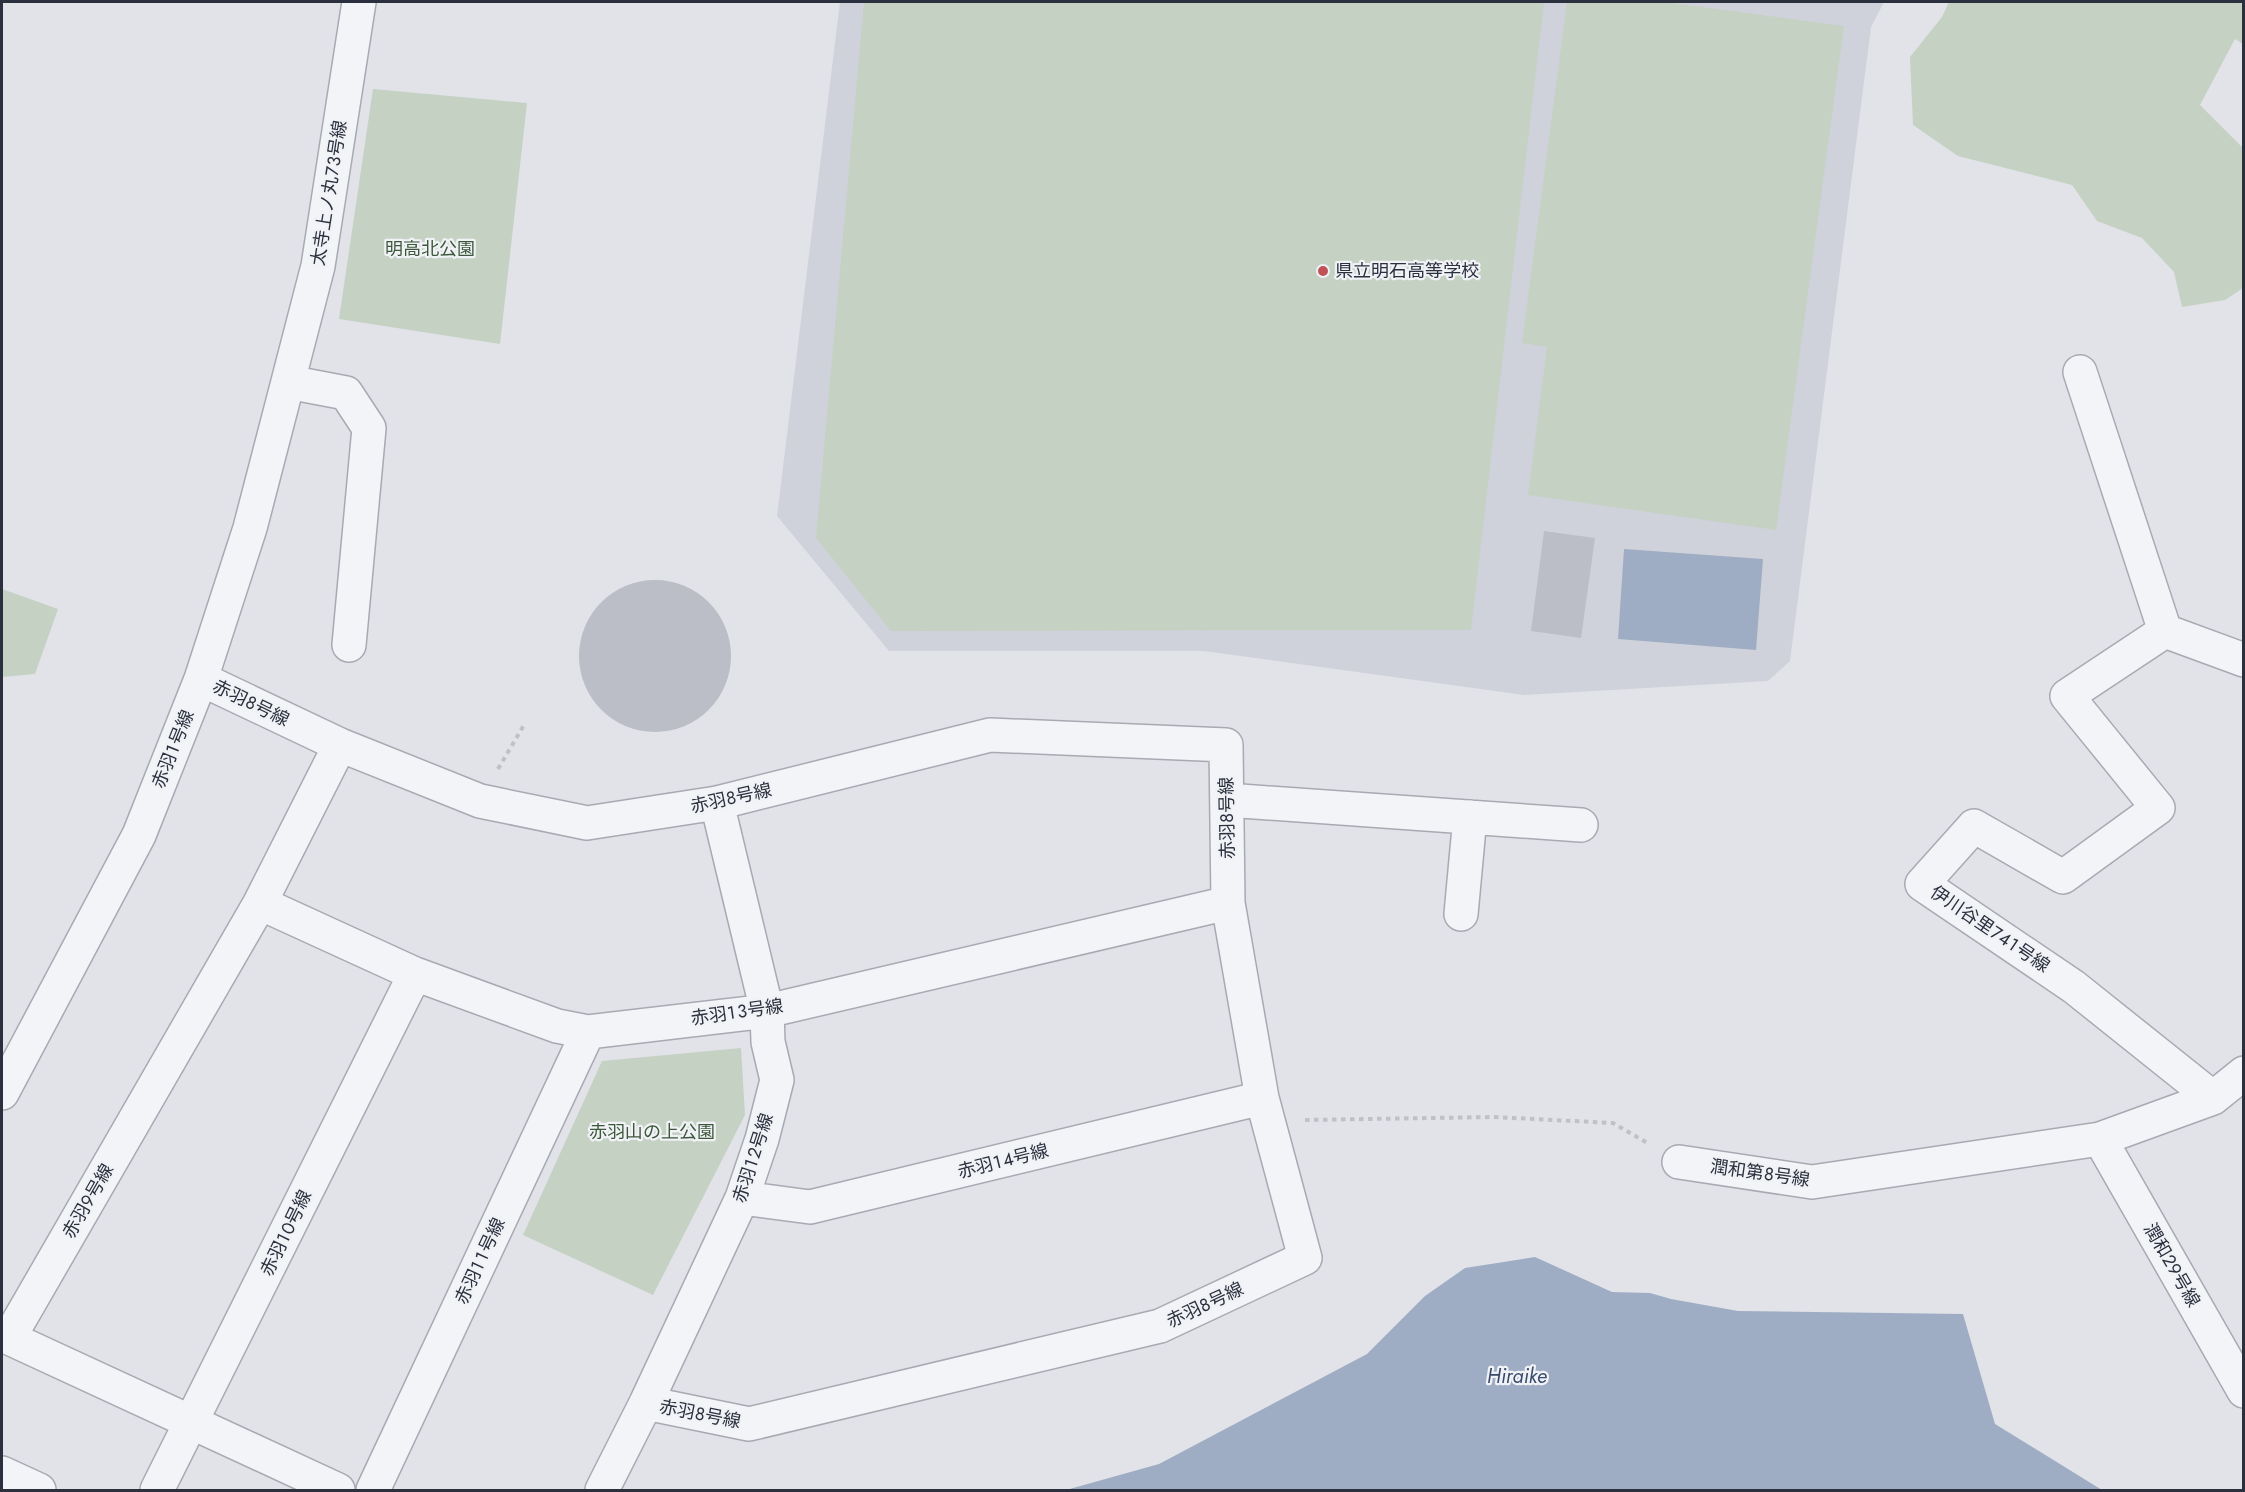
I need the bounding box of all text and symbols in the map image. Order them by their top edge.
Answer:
street label: 太寺上ノ丸７３号線 [305,118,353,268]
park label: 明高北公園 [385,236,475,262]
place label: 県立明石高等学校 [1335,258,1479,284]
marker: 県立明石高等学校 [1316,264,1330,278]
street label: 赤羽８号線 [208,673,294,733]
street label: 赤羽１号線 [146,706,200,792]
street label: 赤羽８号線 [688,777,774,819]
street label: 赤羽８号線 [1213,777,1241,859]
street label: 伊川谷里７４１号線 [1925,879,2055,979]
street label: 赤羽１３号線 [689,993,785,1031]
street label: 赤羽１２号線 [726,1110,780,1206]
park label: 赤羽山の上公園 [589,1119,715,1145]
street label: 赤羽１４号線 [955,1137,1051,1185]
street label: 潤和第８号線 [1708,1153,1812,1193]
street label: 赤羽９号線 [56,1159,120,1243]
street label: 赤羽１０号線 [254,1186,318,1280]
street label: 赤羽１１号線 [449,1213,511,1309]
street label: 潤和２９号線 [2138,1218,2206,1312]
street label: 赤羽８号線 [1162,1276,1248,1334]
water label: Hiraike [1487,1362,1547,1391]
street label: 赤羽８号線 [657,1393,743,1435]

